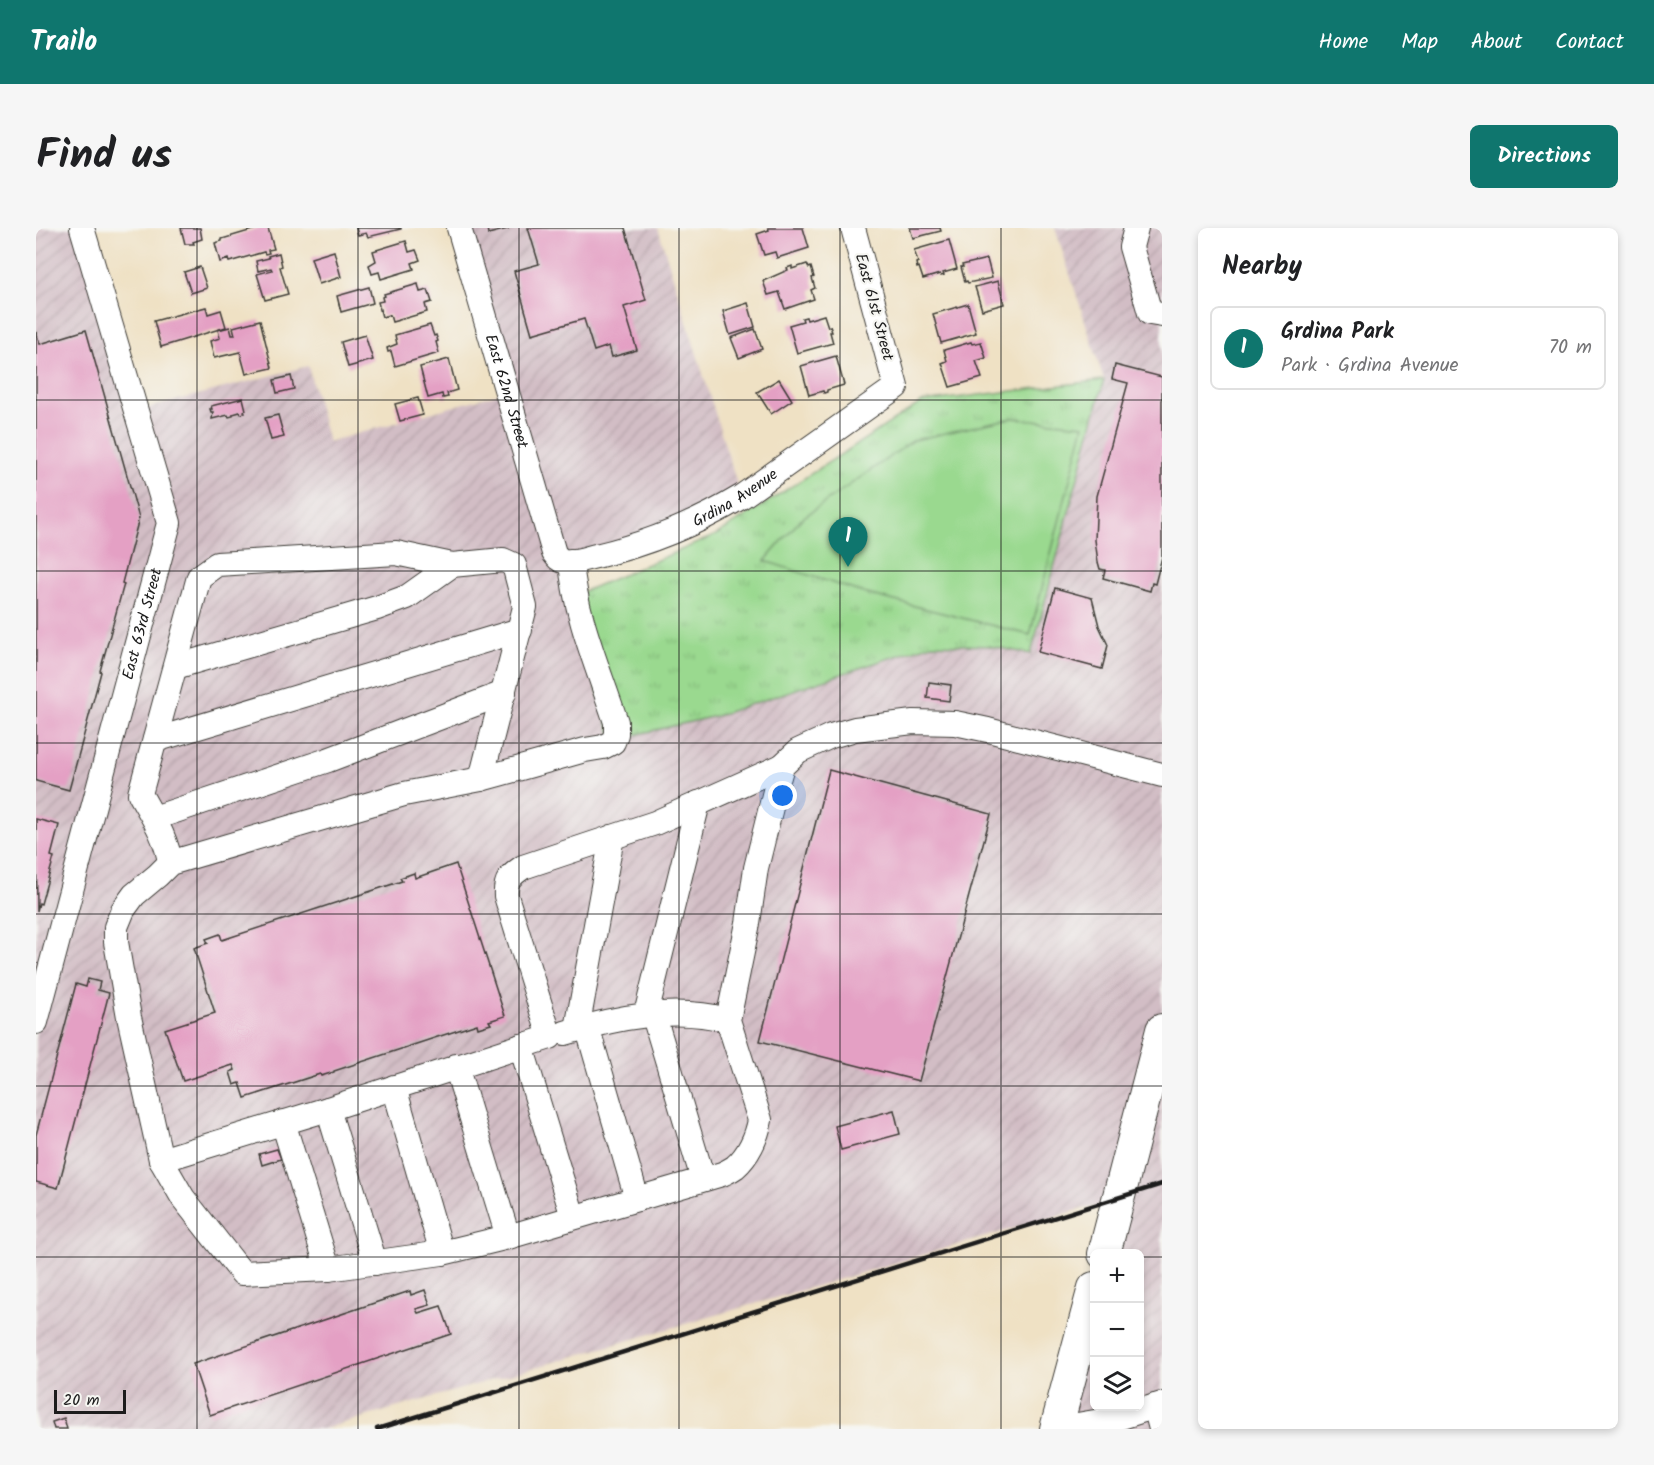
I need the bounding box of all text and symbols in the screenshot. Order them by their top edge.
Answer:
text: Trailo [30,20,97,65]
text: Home [1319,26,1368,59]
text: Map [1401,26,1438,59]
text: About [1471,26,1522,59]
text: Contact [1555,26,1624,59]
text: Find us [36,123,172,190]
button: Directions [1470,125,1618,188]
text: Nearby [1222,246,1302,288]
street label: East 61st Street [848,251,901,364]
text: Grdina Park [1281,315,1394,350]
street label: East 62nd Street [478,331,535,452]
text: 1 [1240,332,1247,364]
text: 70 m [1549,332,1592,364]
text: Park · Grdina Avenue [1281,350,1459,382]
street label: Grdina Avenue [688,462,783,533]
pin: 1 [828,518,868,567]
street label: East 63rd Street [115,564,169,683]
your location [768,781,797,810]
map controls [1090,1249,1144,1411]
button: + [1090,1249,1144,1303]
button: − [1090,1303,1144,1357]
button: layers [1090,1357,1144,1411]
scale bar [54,1387,126,1414]
text: 20 m [63,1388,99,1413]

